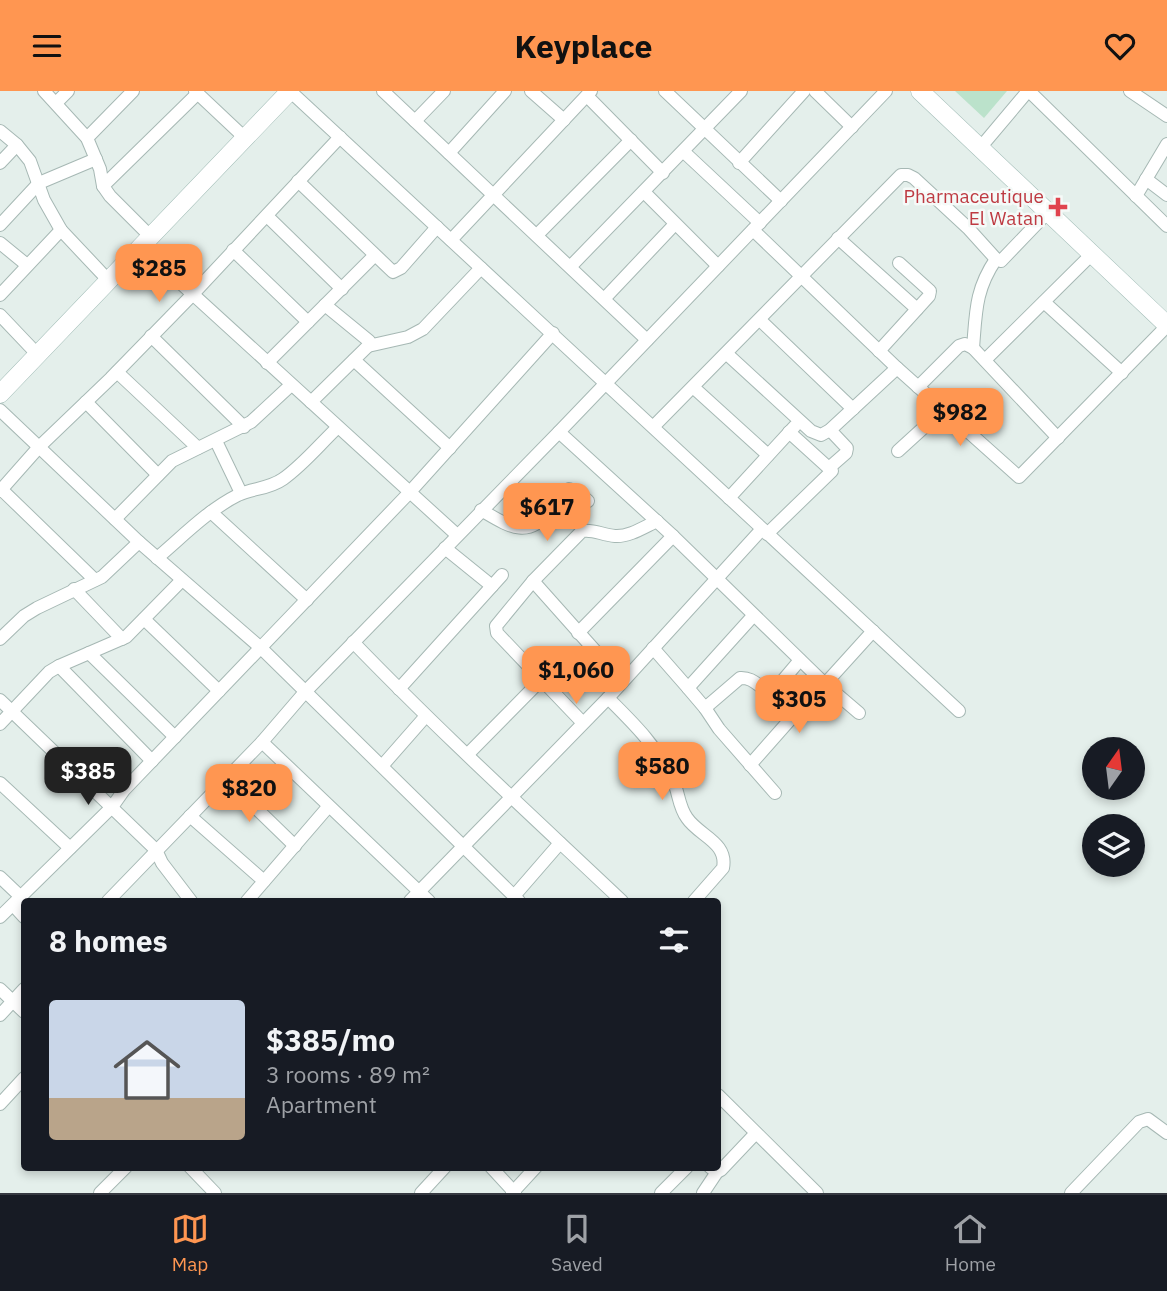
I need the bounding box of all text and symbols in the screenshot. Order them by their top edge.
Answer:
text: Keyplace [514,25,653,67]
icon: menu [28,27,66,65]
icon: heart [1101,27,1139,65]
place label: Pharmaceutique El Watan [904,184,1044,230]
marker: Pharmaceutique El Watan [1050,199,1066,215]
pin: $285 [118,245,200,304]
text: $285 [131,252,187,282]
pin: $982 [919,389,1001,448]
text: $982 [932,396,988,426]
pin: $617 [506,483,588,543]
text: $617 [519,491,575,521]
pin: $1,060 [519,647,633,706]
text: $1,060 [538,654,614,684]
pin: $305 [758,675,840,735]
text: $305 [771,683,827,713]
north arrow [1082,737,1144,800]
map controls [1082,737,1145,877]
pin: $580 [621,743,703,802]
pin: $385 [47,747,129,807]
text: $580 [634,750,690,780]
text: $385 [60,755,116,785]
pin: $820 [208,765,290,824]
text: $820 [221,772,277,802]
button: layers [1082,814,1145,877]
text: 8 homes [49,921,168,960]
icon: filters [655,921,693,959]
text: $385/mo [266,1020,395,1059]
icon: home [105,1028,189,1112]
text: 3 rooms · 89 m² [266,1059,430,1089]
text: Apartment [266,1089,377,1119]
tab: Map [171,1210,209,1276]
tab: Saved [551,1210,603,1276]
tab: Home [945,1210,996,1276]

